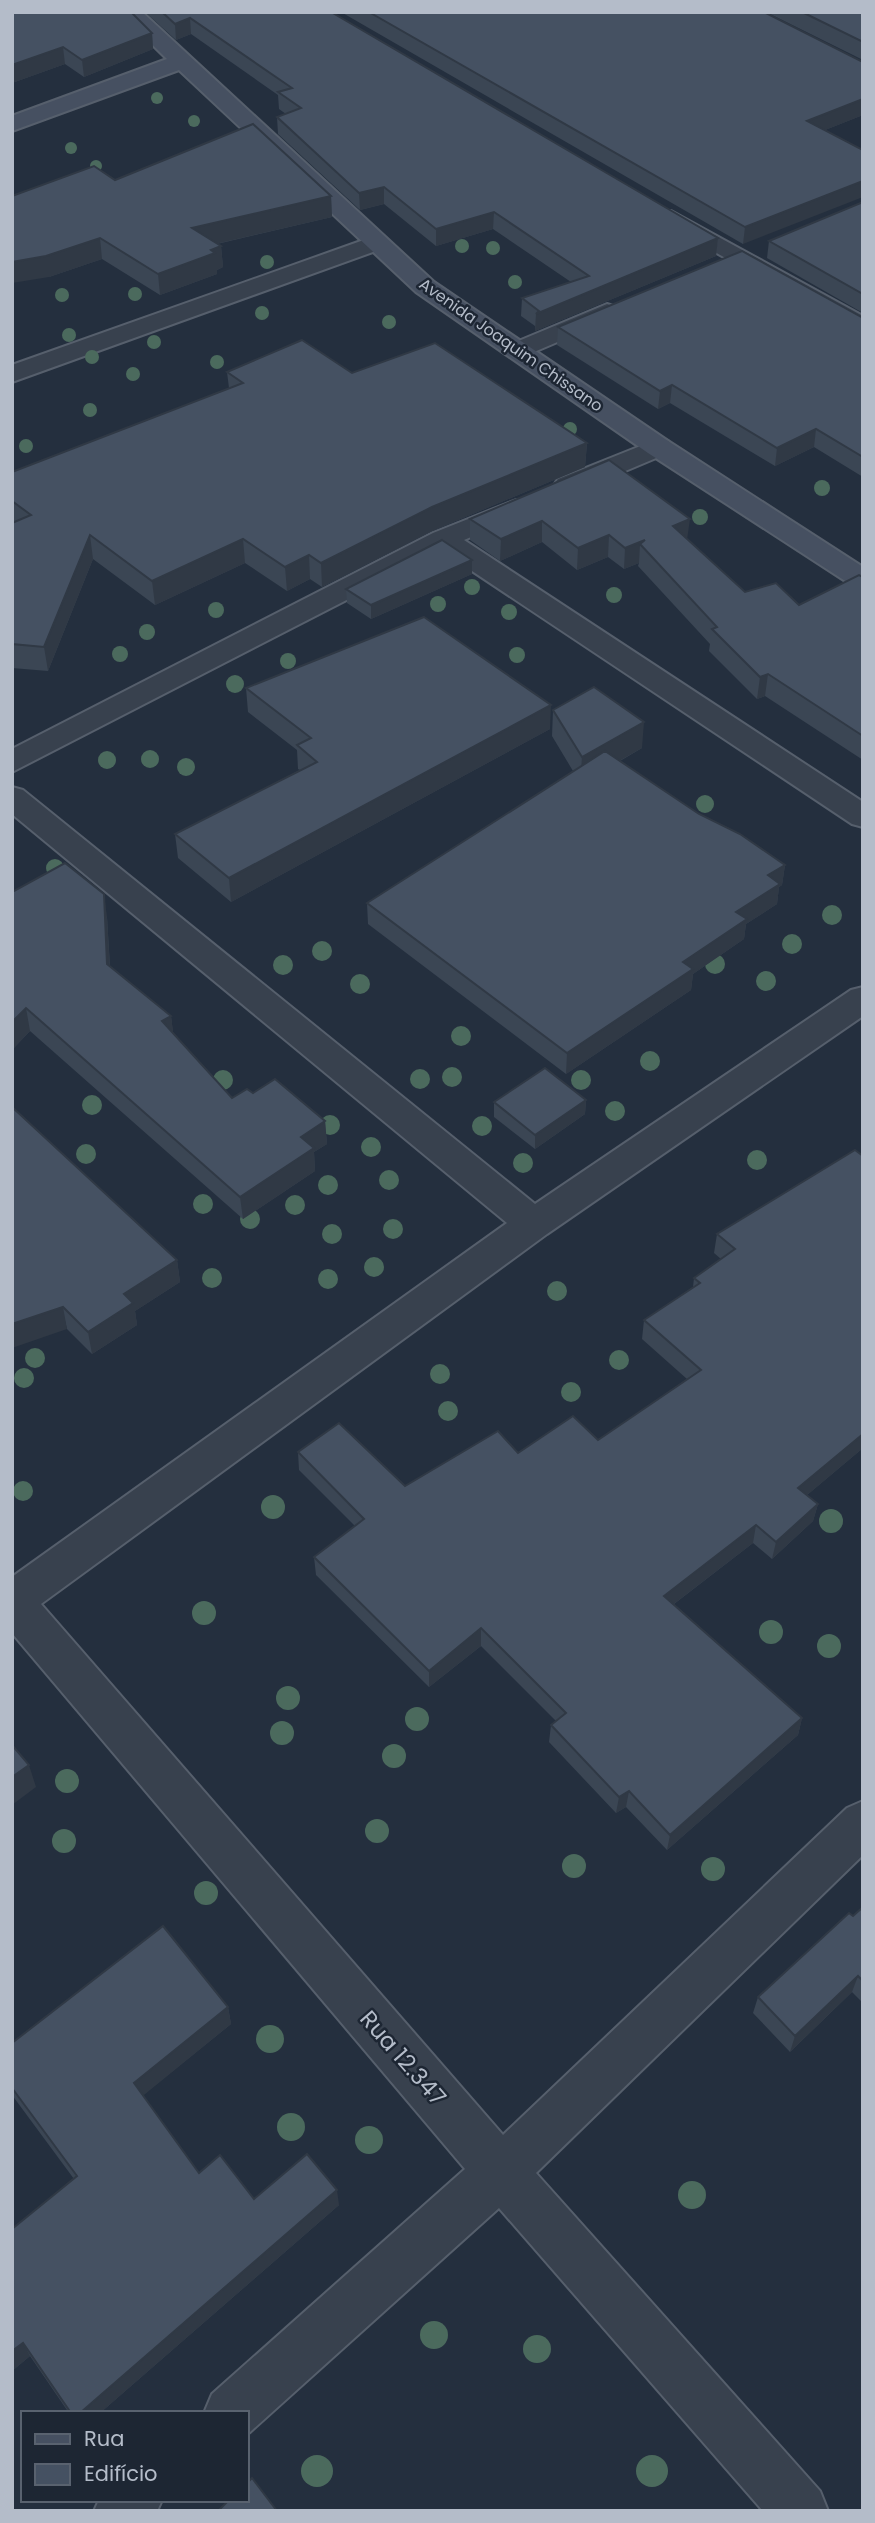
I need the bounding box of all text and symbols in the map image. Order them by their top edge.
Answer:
street label: Avenida Joaquim Chissano [414,273,608,417]
street label: Rua 12.347 [353,2004,453,2112]
legend [21,2411,248,2502]
text: Rua [84,2424,124,2453]
text: Edifício [84,2459,158,2488]

